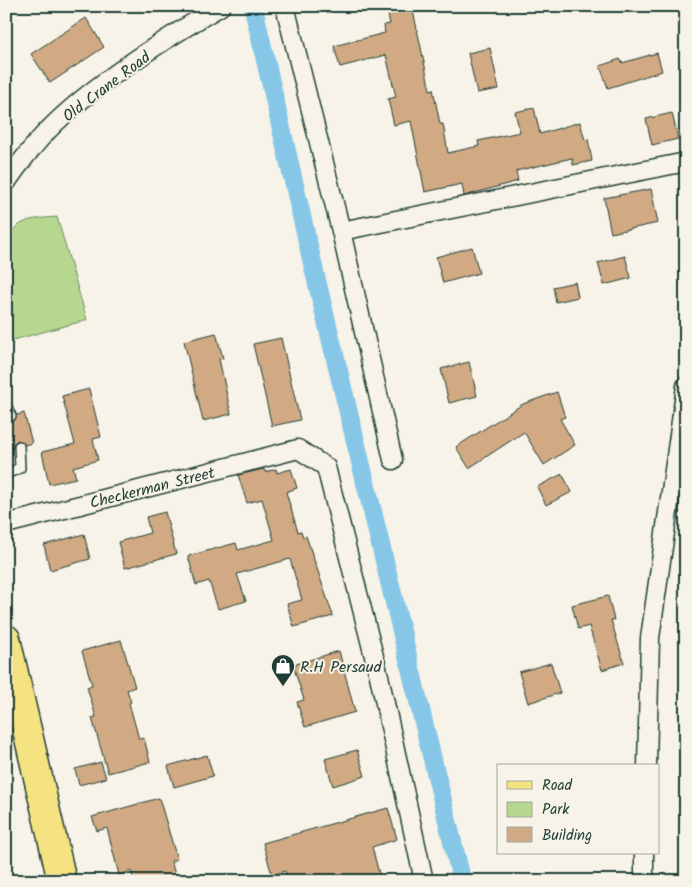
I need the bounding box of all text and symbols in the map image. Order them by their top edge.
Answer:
street label: Old Crane Road [58,45,157,129]
street label: Checkerman Street [87,461,218,516]
shop icon: R.H Persaud [270,653,296,687]
place label: R.H Persaud [300,655,382,680]
legend [497,764,660,854]
text: Road [542,774,573,798]
text: Park [542,798,570,822]
text: Building [542,824,592,848]

